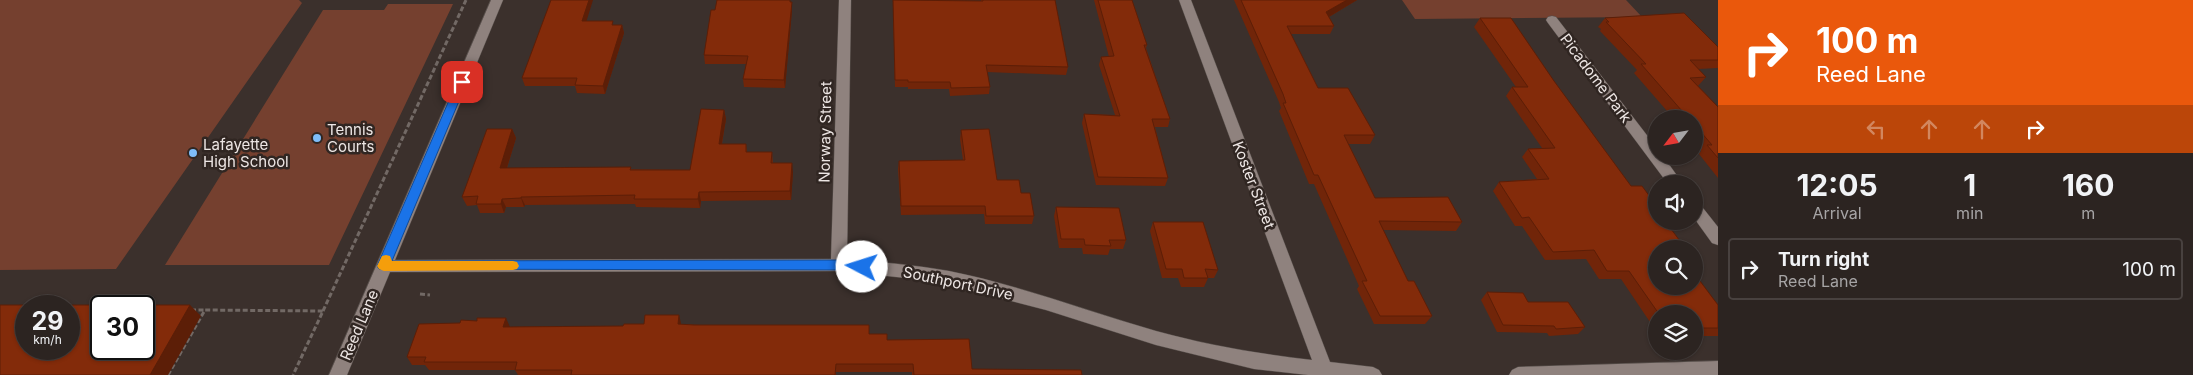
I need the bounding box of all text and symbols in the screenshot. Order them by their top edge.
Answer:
text: 100 m [1816,19,1919,61]
icon: right [1733,20,1798,85]
street label: Picadome Park [1556,30,1636,127]
pin [441,61,483,103]
text: Reed Lane [1816,61,1926,87]
icon: arrive [448,68,476,96]
street label: Norway Street [815,81,835,183]
north arrow [1648,110,1702,165]
map controls [1648,110,1703,360]
icon: left [1862,115,1890,143]
icon: ahead [1915,115,1943,143]
icon: ahead [1968,115,1996,143]
icon: right [2021,115,2049,143]
place label: Tennis Courts [327,120,374,156]
marker: Tennis Courts [311,132,323,144]
place label: Lafayette High School [203,135,289,171]
street label: Koster Street [1229,139,1279,231]
marker: Lafayette High School [187,147,199,159]
text: 12:05 [1796,167,1878,203]
text: 1 [1963,167,1976,203]
text: 160 [2062,167,2115,203]
button: sound [1648,175,1703,230]
text: Arrival [1812,203,1862,223]
text: min [1956,203,1983,223]
text: m [2081,203,2095,223]
position arrow [835,240,887,292]
button: search [1648,240,1703,295]
text: Turn right [1778,248,1869,271]
icon: right [1735,255,1763,283]
text: 100 m [2122,258,2176,281]
street label: Southport Drive [901,262,1015,304]
text: Reed Lane [1778,271,1858,291]
street label: Reed Lane [336,287,382,363]
speed limit sign: 30 [90,295,155,360]
button: layers [1648,305,1703,360]
text: 29 [32,306,63,336]
text: km/h [33,332,62,347]

